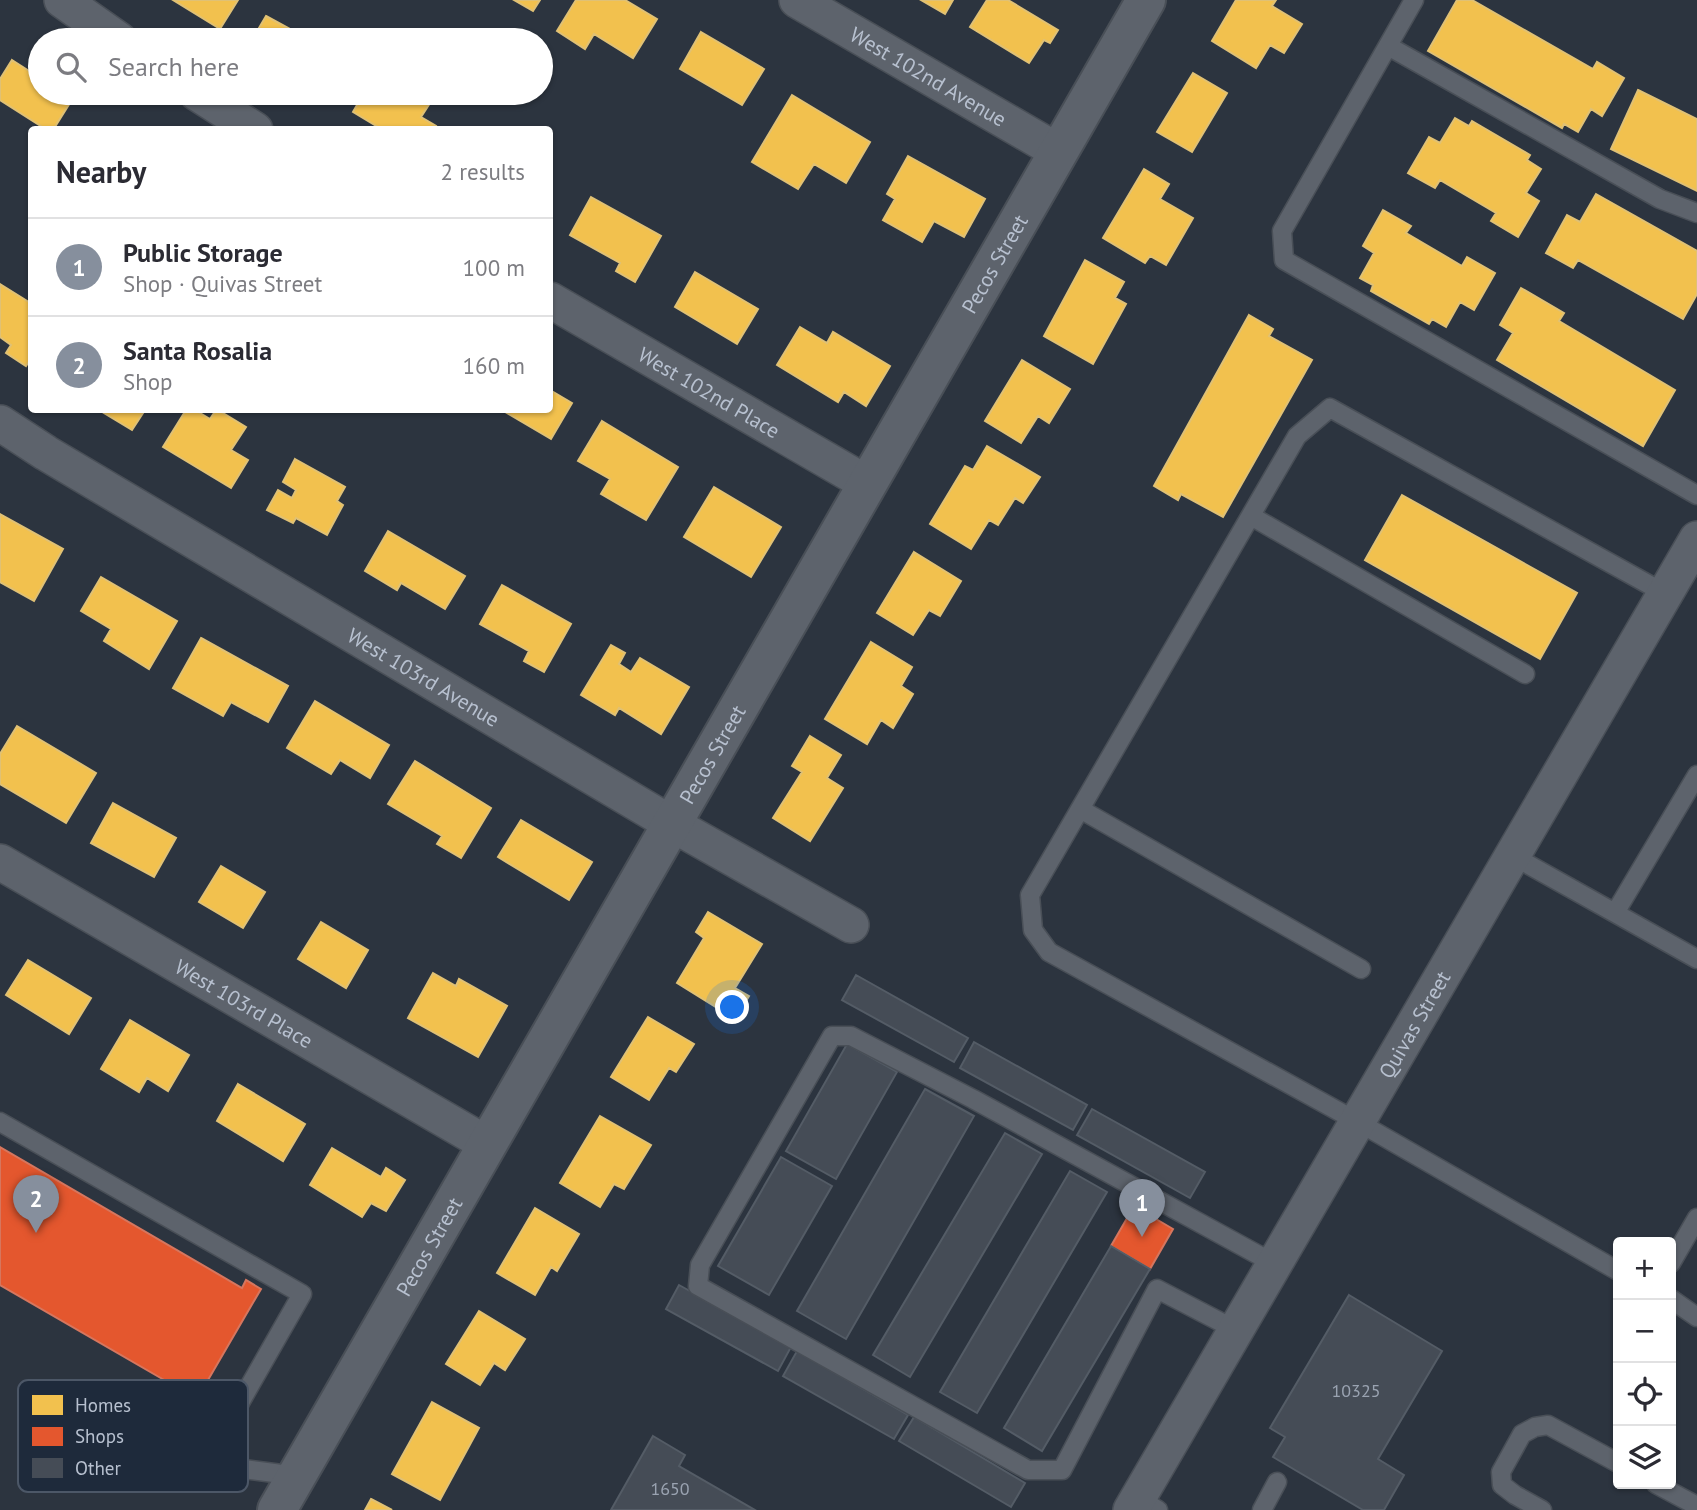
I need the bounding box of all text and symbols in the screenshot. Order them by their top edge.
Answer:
street label: West 102nd Avenue [845,20,1012,132]
search box [28,28,553,105]
icon: search [52,48,90,86]
text: Search here [108,50,239,83]
text: Nearby [56,152,146,191]
text: 2 results [441,157,525,186]
street label: Pecos Street [955,209,1033,318]
text: Public Storage [123,236,283,269]
text: 1 [72,253,86,282]
text: 100 m [463,253,525,282]
text: Shop · Quivas Street [123,269,322,298]
text: Santa Rosalia [123,334,272,367]
street label: West 102nd Place [633,341,785,444]
text: 2 [72,351,86,380]
text: 160 m [463,351,525,380]
text: Shop [123,367,173,396]
street label: West 103rd Avenue [343,621,505,732]
street label: Pecos Street [673,700,751,809]
street label: West 103rd Place [170,953,318,1054]
street label: Quivas Street [1372,966,1456,1083]
your location [715,990,749,1024]
pin: 2 [13,1175,59,1233]
pin: 1 [1119,1179,1165,1237]
street label: Pecos Street [390,1192,468,1301]
map controls [1613,1237,1676,1489]
button: + [1613,1237,1676,1300]
button: − [1613,1300,1676,1363]
button: locate [1613,1363,1676,1426]
house number: 10325 [1331,1379,1381,1402]
legend [18,1380,248,1492]
text: Homes [75,1393,131,1417]
text: Shops [75,1424,124,1448]
button: layers [1613,1426,1676,1489]
text: Other [75,1456,121,1480]
house number: 1650 [650,1477,690,1500]

